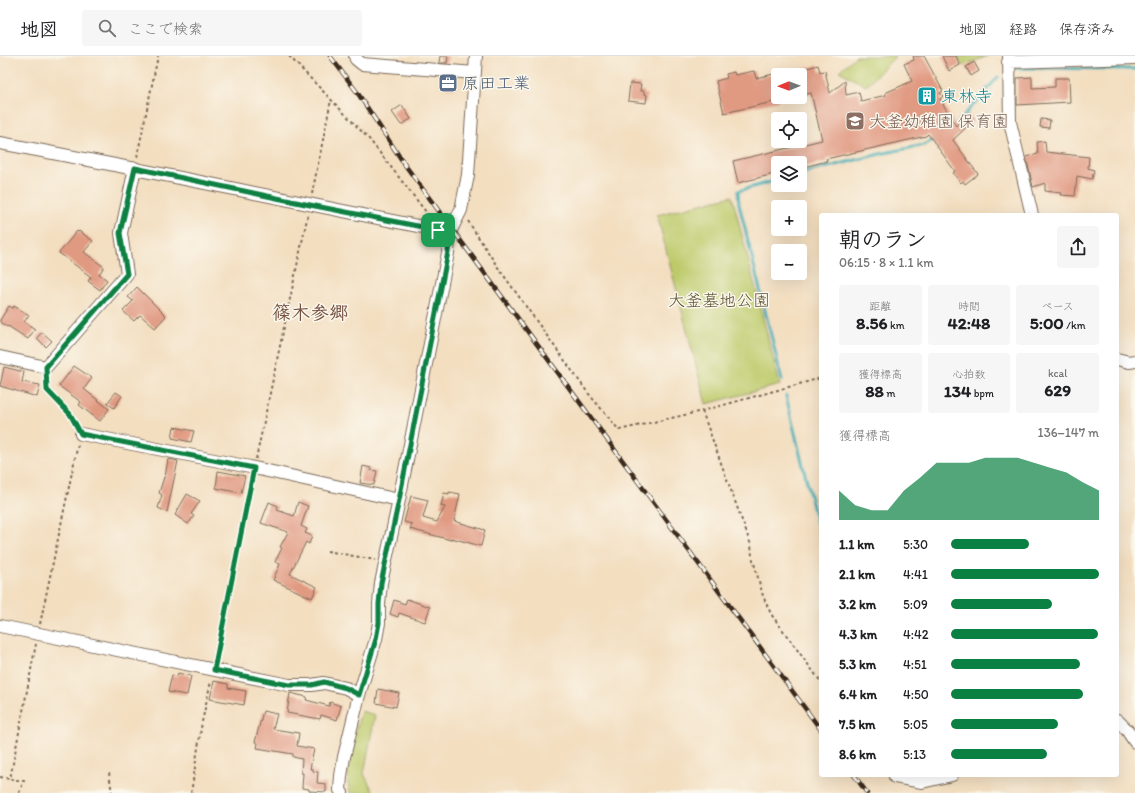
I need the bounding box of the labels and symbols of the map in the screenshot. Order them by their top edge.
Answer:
north arrow [771,68,807,104]
office icon: 原田工業 [437,72,459,94]
place label: 原田工業 [462,73,530,93]
building icon: 東林寺 [916,85,938,107]
place label: 東林寺 [941,86,992,106]
school or university icon: 大釜幼稚園 保育園 [844,110,866,132]
place label: 大釜幼稚園 保育園 [869,111,1009,131]
pin [421,213,455,247]
park label: 大釜墓地公園 [668,290,770,310]
district label: 篠木参郷 [272,301,348,324]

